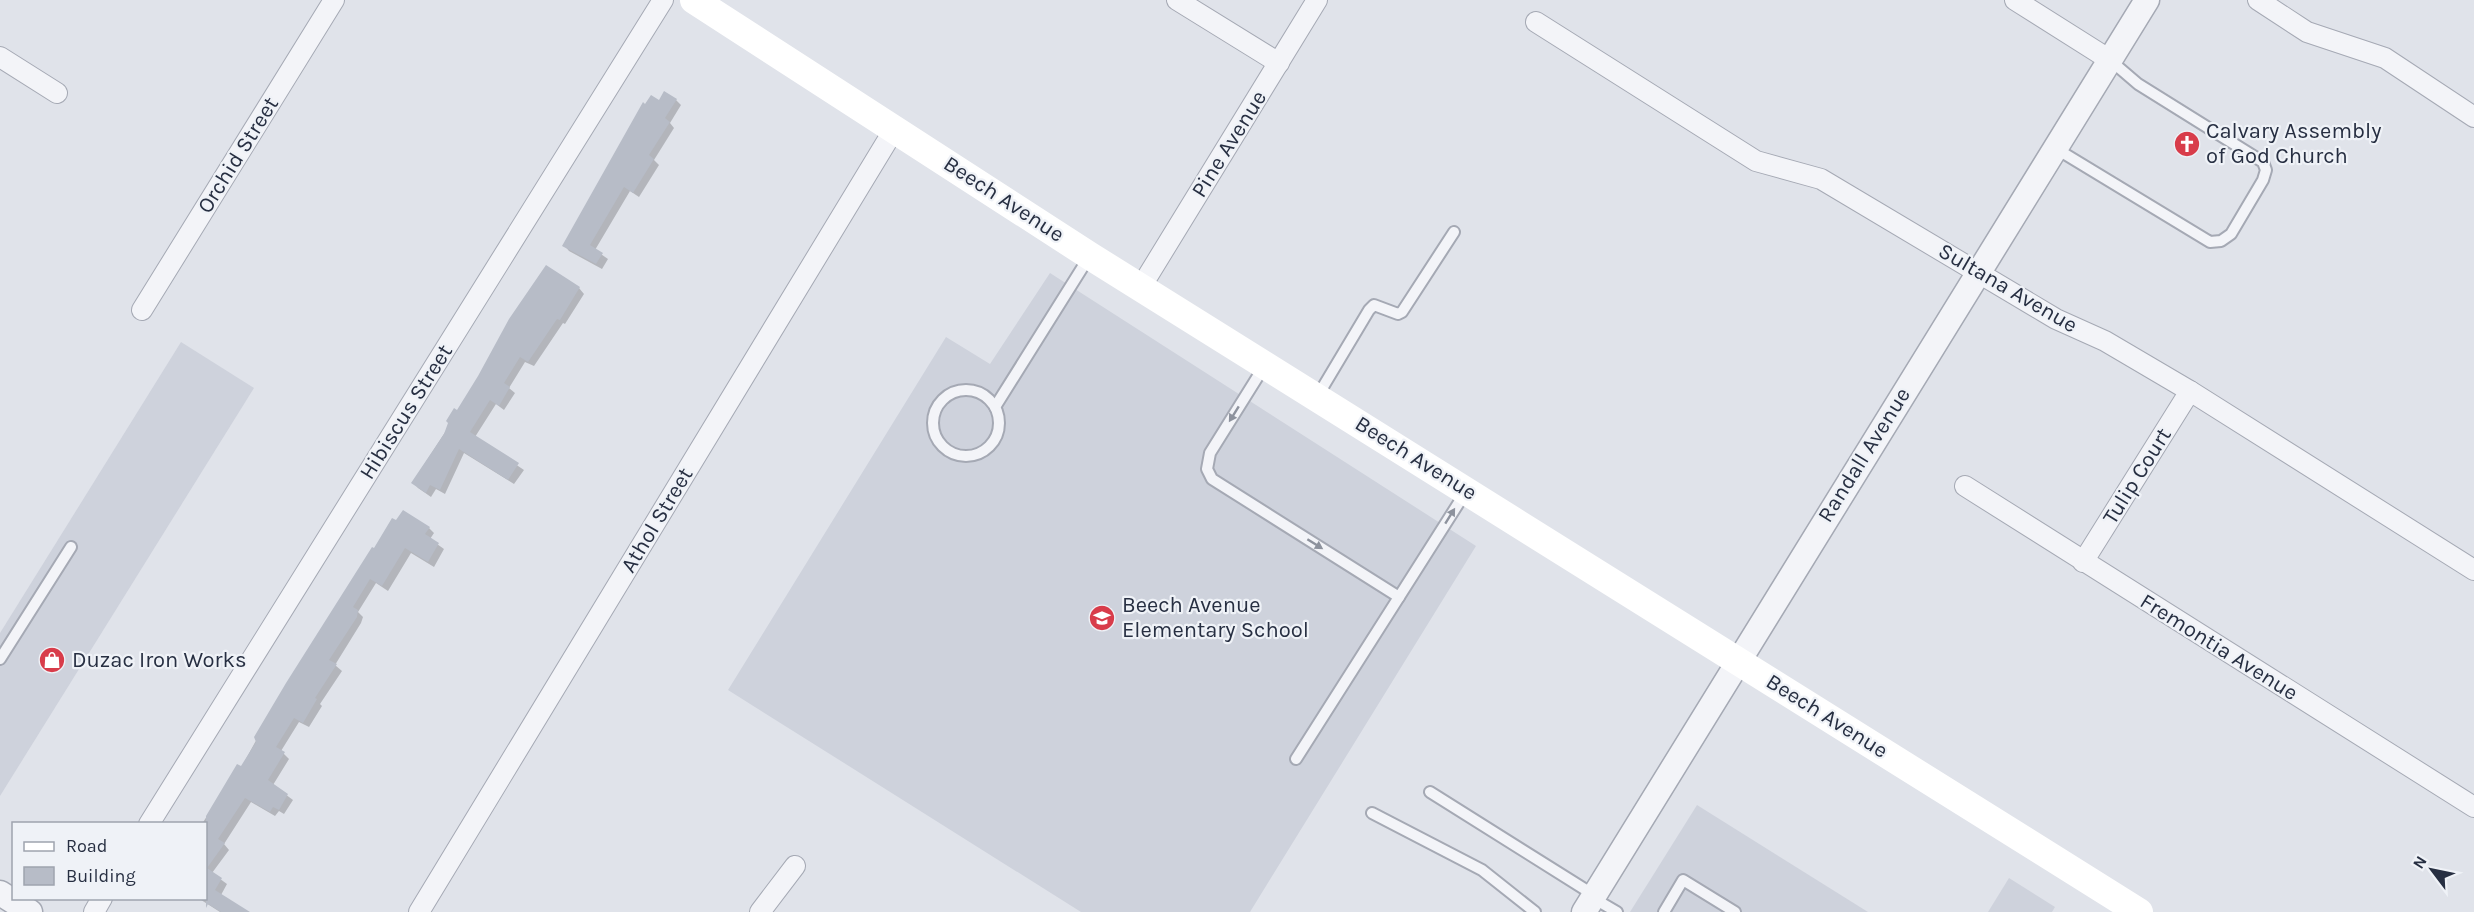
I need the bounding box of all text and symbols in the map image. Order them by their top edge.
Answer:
street label: Pine Avenue [1186,86,1272,202]
street label: Orchid Street [192,92,284,218]
place label: Calvary Assembly of God Church [2206,118,2381,169]
church icon: Calvary Assembly of God Church [2172,129,2202,159]
street label: Beech Avenue [939,150,1069,248]
street label: Sultana Avenue [1934,238,2082,338]
street label: Hibiscus Street [354,340,458,484]
street label: Randall Avenue [1812,383,1916,527]
one-way arrow [1228,406,1240,422]
street label: Beech Avenue [1350,410,1482,506]
street label: Tulip Court [2097,423,2177,529]
street label: Athol Street [615,463,699,577]
one-way arrow [1444,509,1456,525]
one-way arrow [1306,538,1323,549]
street label: Fremontia Avenue [2135,588,2303,706]
place label: Beech Avenue Elementary School [1122,592,1309,643]
school or university icon: Beech Avenue Elementary School [1087,603,1117,633]
shop icon: Duzac Iron Works [37,645,67,675]
place label: Duzac Iron Works [72,647,247,673]
street label: Beech Avenue [1761,668,1893,764]
legend [12,822,207,900]
text: Road [66,835,107,857]
north arrow [2402,840,2462,900]
text: N [2409,852,2431,872]
text: Building [66,865,136,887]

